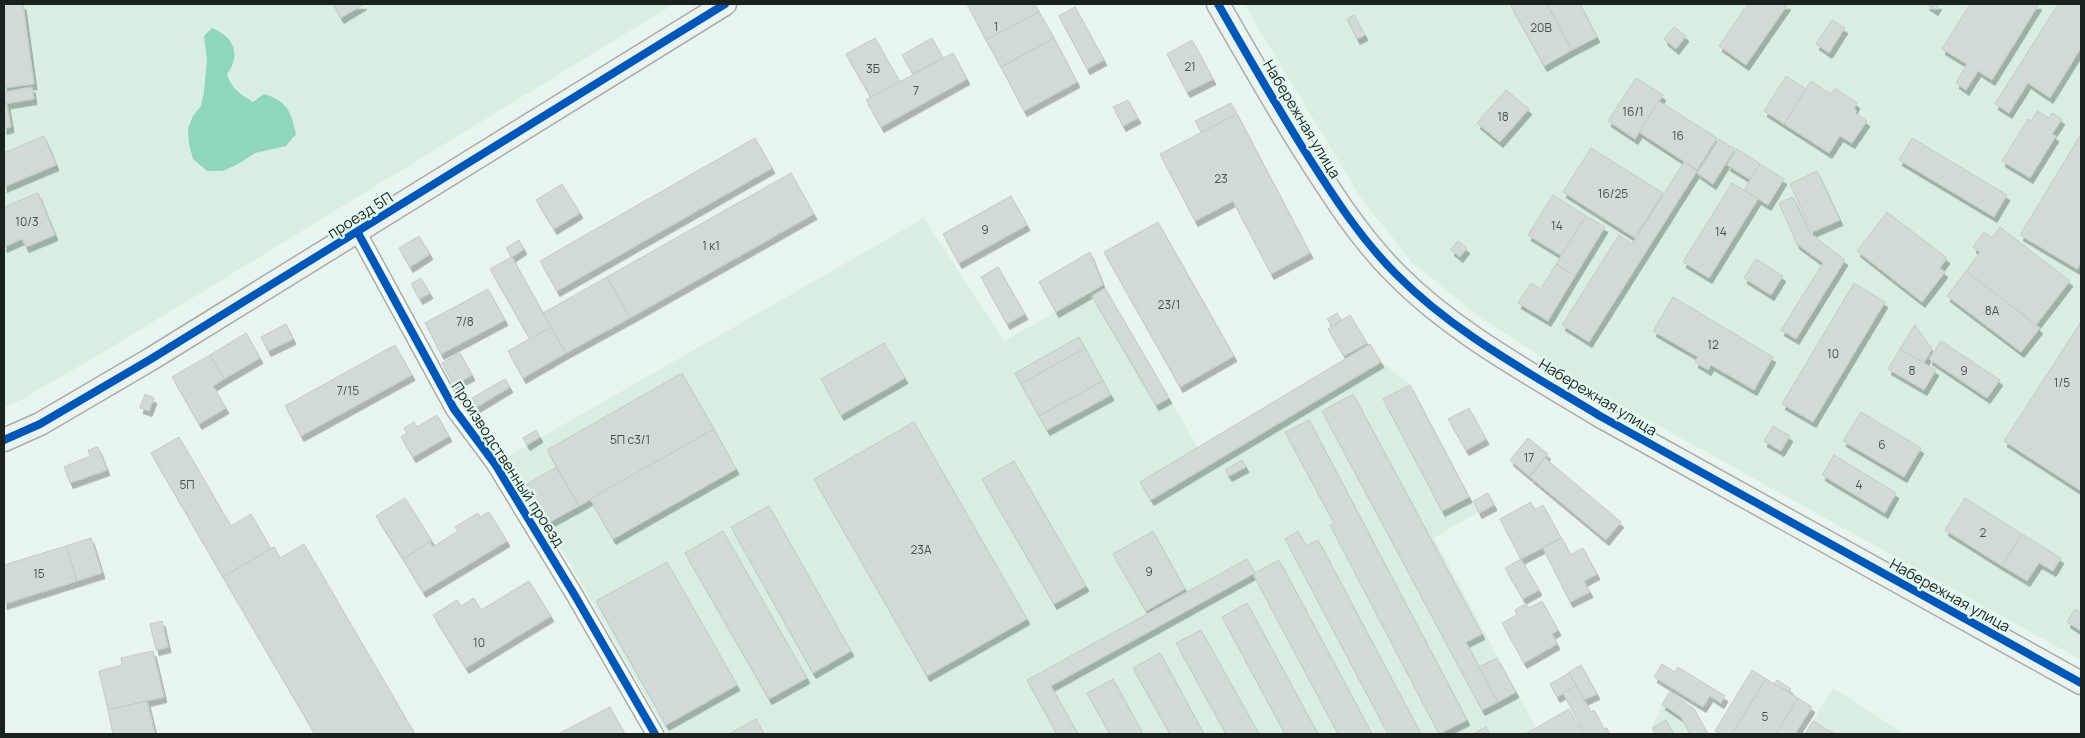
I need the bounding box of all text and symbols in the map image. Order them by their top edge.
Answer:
house number: 1 [994,18,998,35]
house number: 20В [1530,19,1552,36]
street label: Набережная улица [1258,56,1346,182]
house number: 21 [1184,58,1196,75]
house number: 3Б [866,60,880,77]
house number: 7 [913,82,919,99]
house number: 16/1 [1622,103,1644,120]
house number: 18 [1497,108,1509,125]
house number: 16 [1672,127,1684,144]
house number: 23 [1214,170,1228,187]
house number: 16/25 [1598,185,1628,202]
street label: проезд 5П [323,187,397,243]
house number: 10/3 [15,213,39,230]
house number: 14 [1551,217,1563,234]
house number: 9 [981,221,989,238]
house number: 14 [1715,223,1727,240]
house number: 1 к1 [702,237,720,254]
house number: 23/1 [1158,296,1180,313]
house number: 8А [1985,302,2000,319]
house number: 7/8 [456,313,474,330]
house number: 12 [1707,336,1719,353]
house number: 10 [1827,345,1839,362]
street label: Набережная улица [1535,353,1661,441]
house number: 8 [1909,362,1916,379]
house number: 9 [1960,362,1968,379]
house number: 1/5 [2054,374,2070,391]
street label: Производственный проезд [447,377,569,551]
house number: 7/15 [337,382,359,399]
house number: 5П с3/1 [610,431,650,448]
house number: 6 [1878,436,1886,453]
house number: 17 [1524,449,1534,466]
house number: 5П [179,476,195,493]
house number: 4 [1855,476,1863,493]
house number: 2 [1980,524,1987,541]
house number: 23А [910,541,932,558]
street label: Набережная улица [1886,553,2014,637]
house number: 9 [1145,563,1153,580]
house number: 15 [33,565,45,582]
house number: 10 [473,634,485,651]
house number: 5 [1762,708,1769,725]

